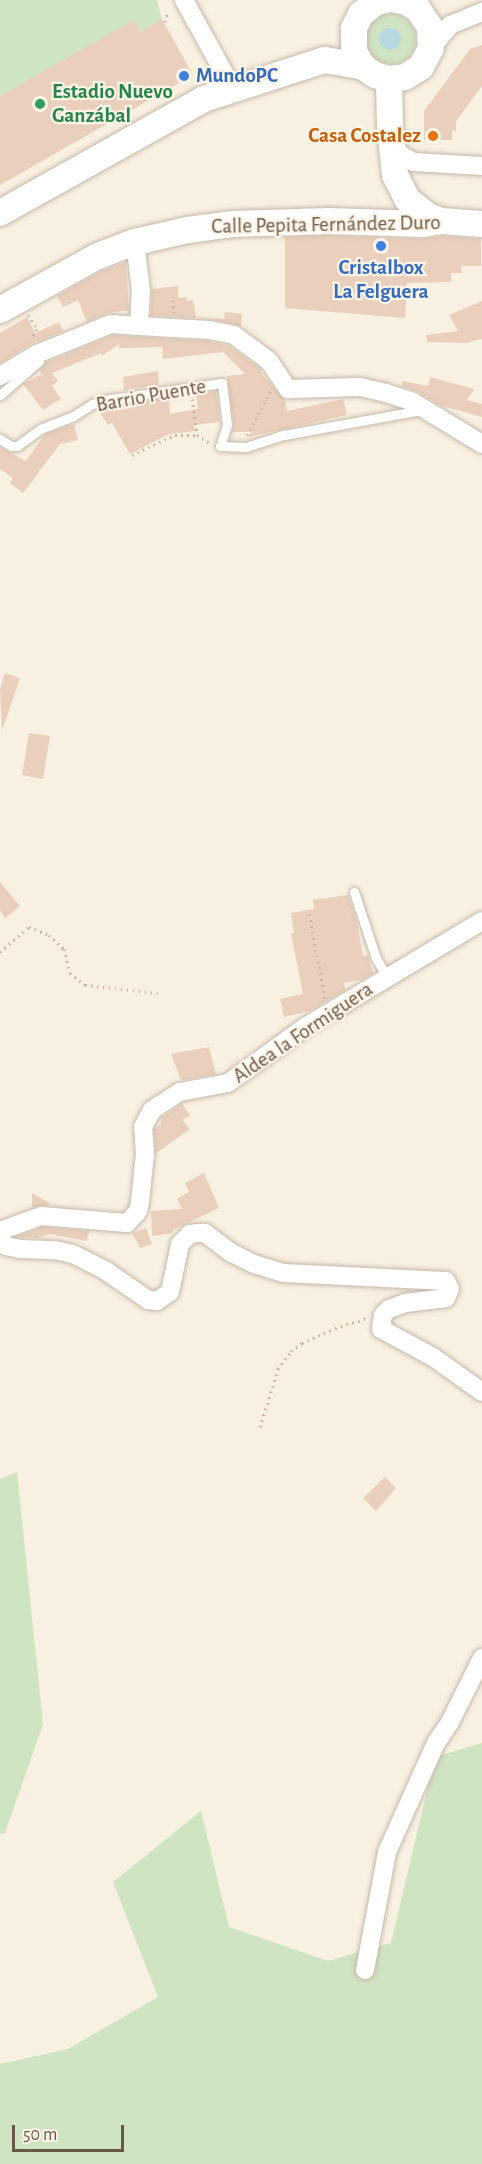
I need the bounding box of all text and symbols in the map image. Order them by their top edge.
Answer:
place label: MundoPC [196,63,278,89]
marker: MundoPC [177,69,191,83]
place label: Estadio Nuevo Ganzábal [52,79,173,129]
marker: Estadio Nuevo Ganzábal [33,97,47,111]
place label: Casa Costalez [308,123,421,149]
marker: Casa Costalez [426,129,440,143]
street label: Calle Pepita Fernández Duro [211,210,441,240]
marker: Cristalbox La Felguera [374,239,388,253]
place label: Cristalbox La Felguera [333,255,429,305]
street label: Barrio Puente [94,374,208,418]
street label: Aldea la Formiguera [228,977,378,1089]
scale bar [15,2113,128,2151]
text: 50 m [23,2126,57,2144]

